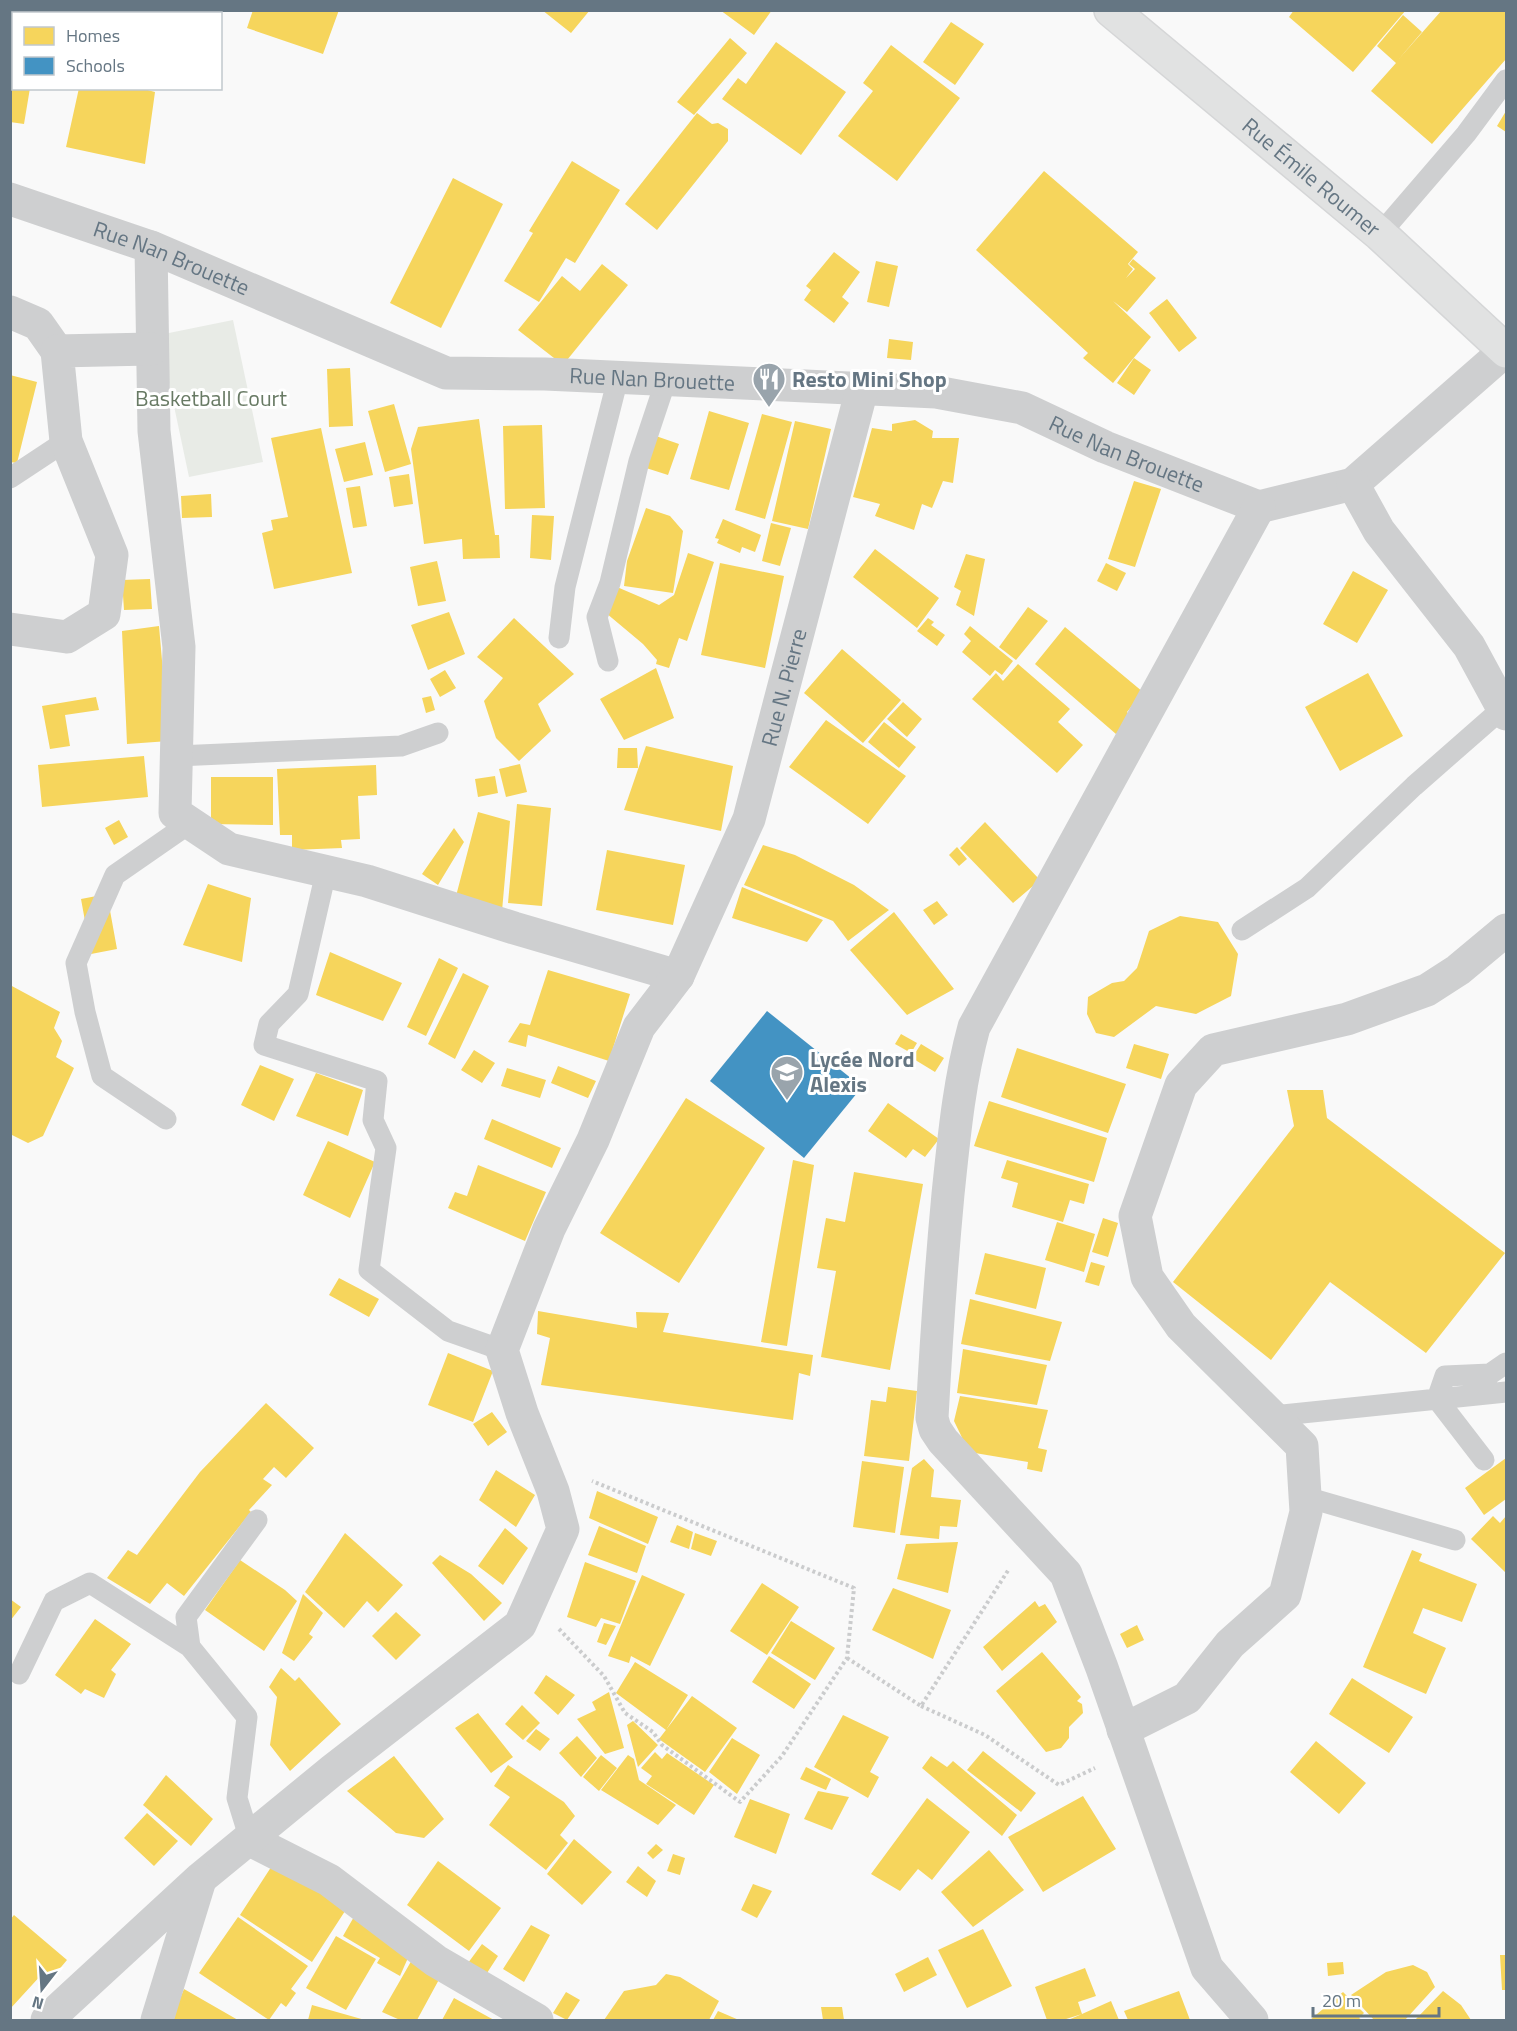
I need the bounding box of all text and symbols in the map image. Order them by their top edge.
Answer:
legend [12,12,222,90]
text: Homes [66,22,120,49]
text: Schools [66,52,125,79]
street label: Rue Émile Roumer [1235,109,1389,245]
street label: Rue Nan Brouette [89,212,255,304]
street label: Rue Nan Brouette [569,358,736,400]
restaurant icon: Resto Mini Shop [751,361,787,408]
place label: Resto Mini Shop [792,362,947,396]
park label: Basketball Court [135,381,287,415]
street label: Rue Nan Brouette [1043,406,1209,501]
street label: Rue N. Pierre [752,625,815,750]
place label: Lycée Nord Alexis [810,1042,915,1101]
school or university icon: Lycée Nord Alexis [769,1054,805,1101]
north arrow [12,1959,72,2019]
scale bar [1313,1980,1439,2018]
text: 20 m [1322,1987,1361,2014]
text: N [29,1990,46,2016]

